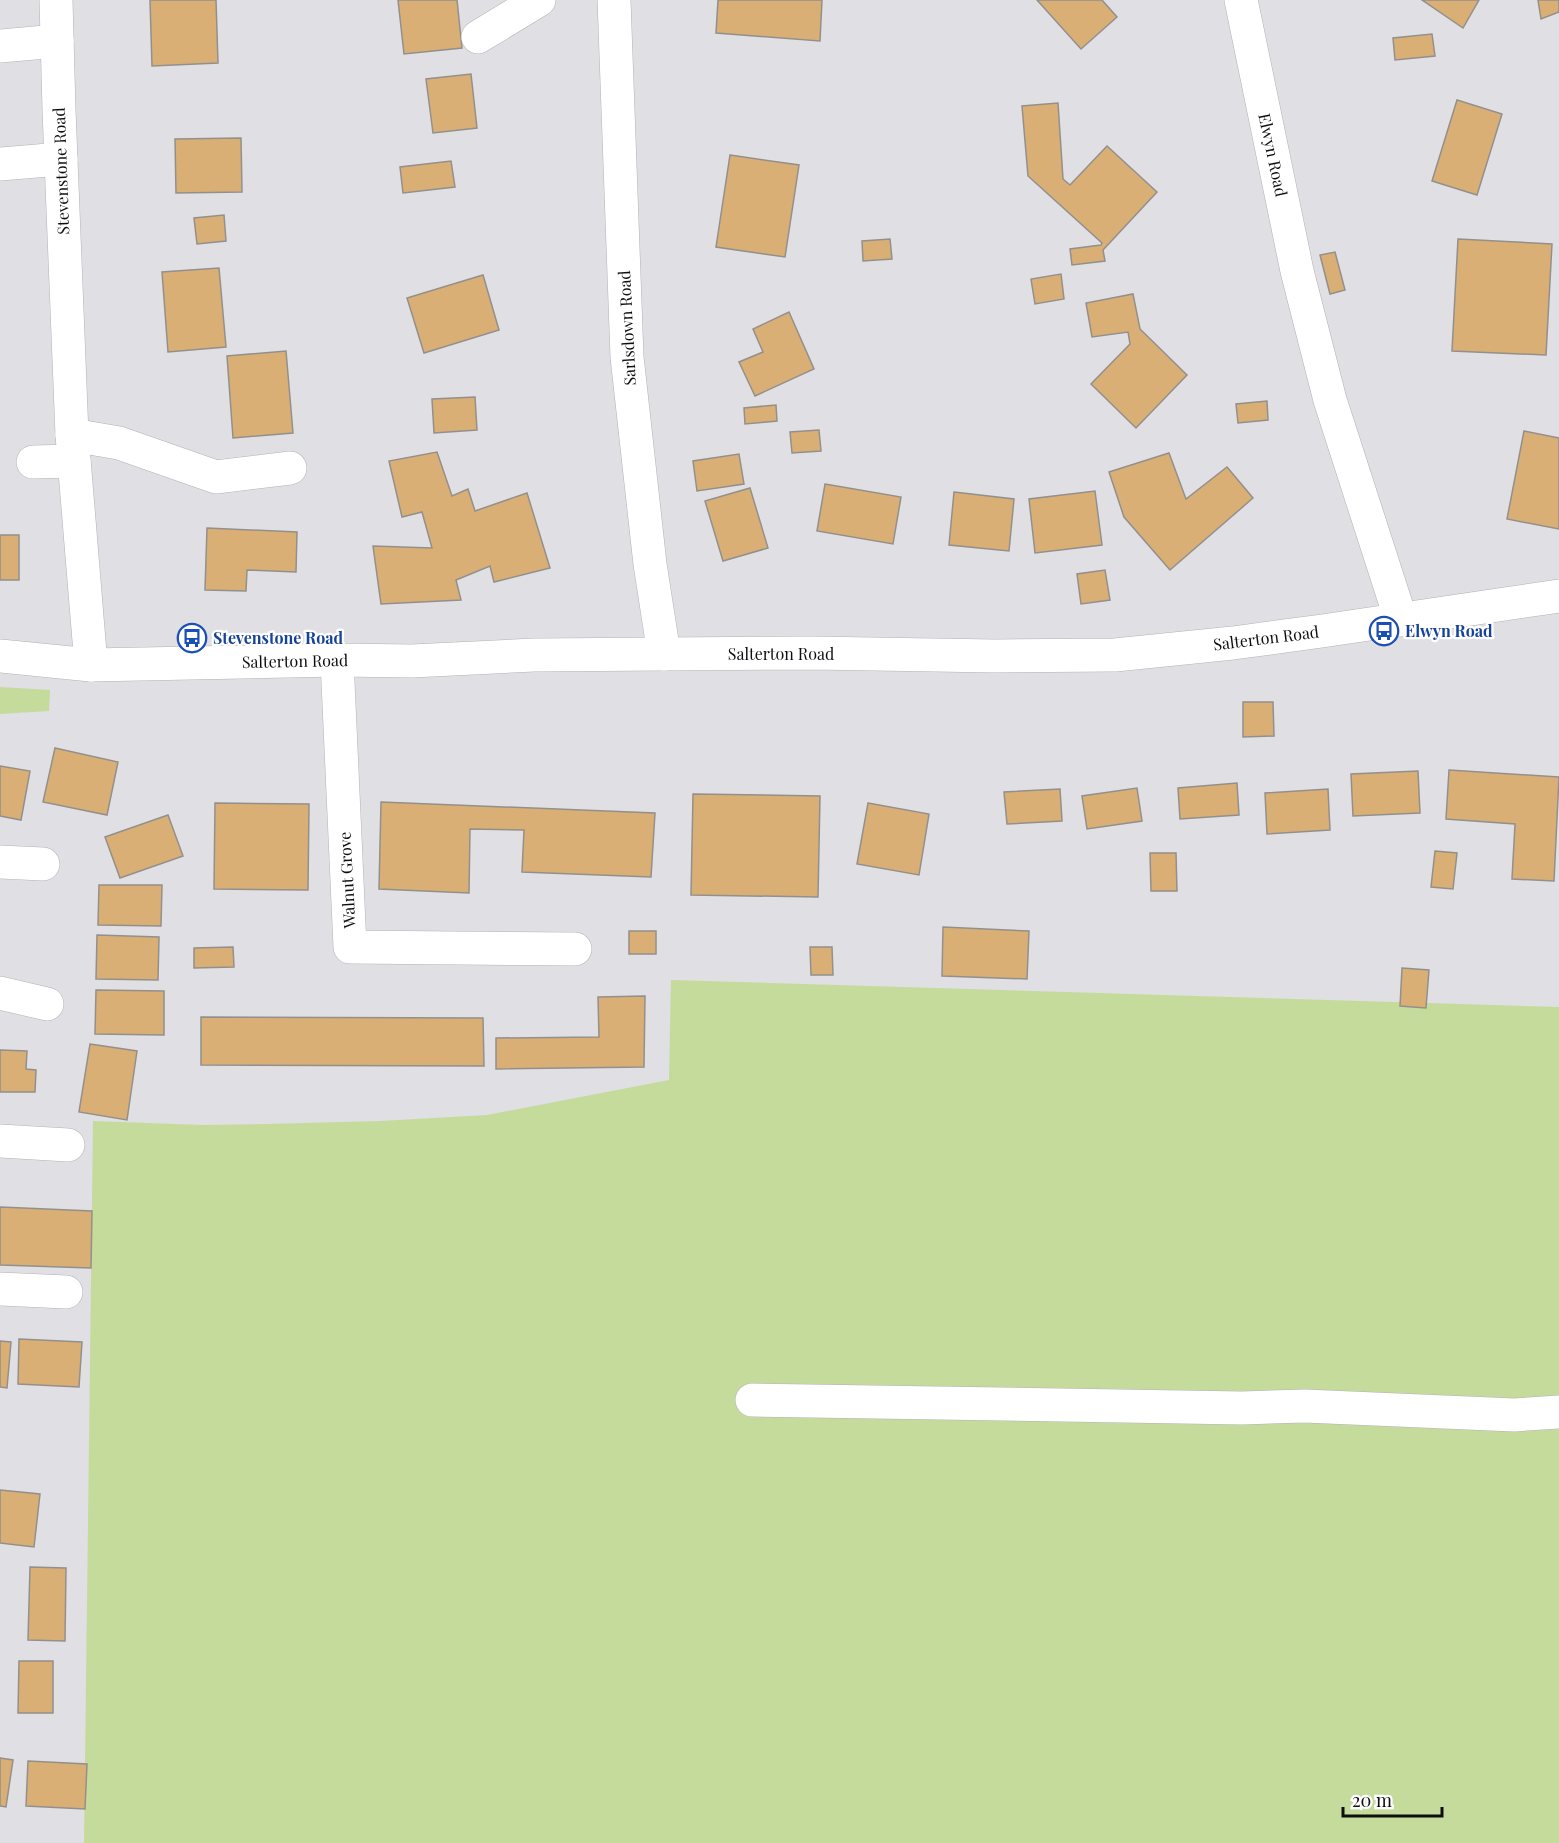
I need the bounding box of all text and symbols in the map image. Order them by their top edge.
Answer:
street label: Stevenstone Road [48,107,73,235]
street label: Elwyn Road [1254,111,1293,198]
street label: Sarlsdown Road [613,270,640,386]
bus stop icon: Elwyn Road [1368,615,1400,647]
place label: Elwyn Road [1405,620,1493,641]
street label: Salterton Road [1212,621,1320,654]
bus stop icon: Stevenstone Road [176,622,208,654]
place label: Stevenstone Road [213,627,344,648]
street label: Salterton Road [728,643,834,664]
street label: Salterton Road [242,649,348,672]
street label: Walnut Grove [333,831,360,930]
scale bar [1343,1780,1442,1818]
text: 20 m [1352,1788,1392,1812]

